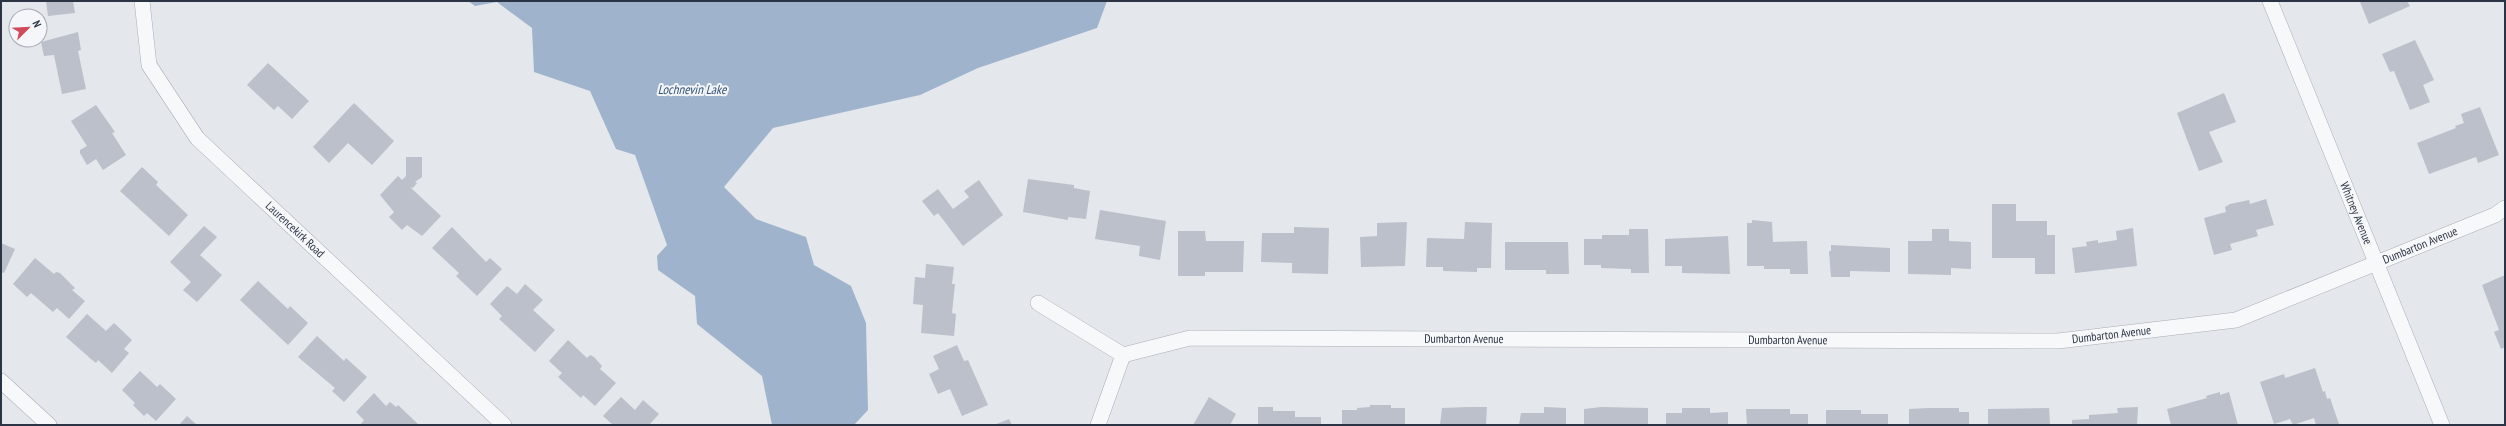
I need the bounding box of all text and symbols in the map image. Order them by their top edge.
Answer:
north arrow [8,8,48,48]
text: N [30,18,45,30]
water label: Lochnevin Lake [658,81,728,98]
street label: Whitney Avenue [2337,180,2376,247]
street label: Laurencekirk Road [263,198,328,261]
street label: Dumbarton Avenue [2380,223,2459,267]
street label: Dumbarton Avenue [2071,322,2152,346]
street label: Dumbarton Avenue [1424,331,1504,346]
street label: Dumbarton Avenue [1748,332,1828,347]

